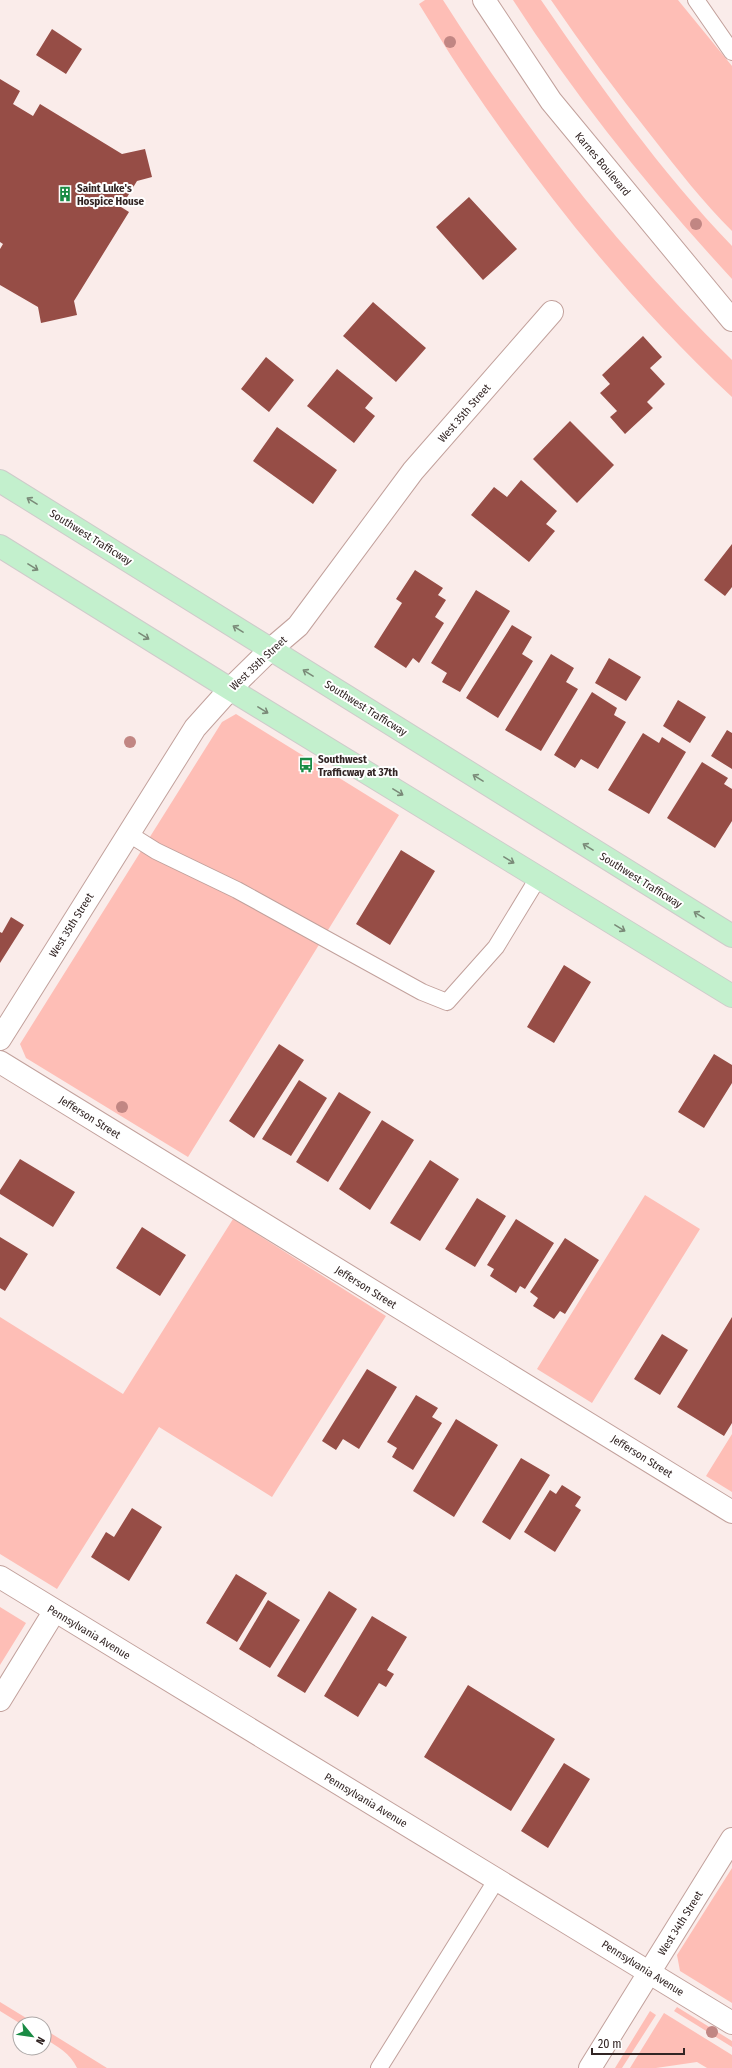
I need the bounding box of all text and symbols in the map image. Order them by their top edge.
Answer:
street label: Karnes Boulevard [572,130,633,199]
place label: Saint Luke's Hospice House [77,182,145,208]
building icon: Saint Luke's Hospice House [56,185,74,203]
street label: West 35th Street [435,381,494,445]
one-way arrow [26,496,38,504]
street label: Southwest Trafficway [47,507,134,568]
one-way arrow [27,563,38,571]
one-way arrow [232,624,244,632]
one-way arrow [138,632,150,640]
street label: West 35th Street [227,633,290,693]
one-way arrow [302,668,314,676]
street label: Southwest Trafficway [322,678,409,739]
one-way arrow [257,706,269,714]
place label: Southwest Trafficway at 37th [318,753,398,779]
bus stop icon: Southwest Trafficway at 37th [297,756,315,774]
one-way arrow [472,774,484,782]
one-way arrow [392,788,403,796]
one-way arrow [583,843,594,851]
street label: Southwest Trafficway [597,850,684,911]
one-way arrow [503,856,514,864]
street label: West 35th Street [46,890,97,960]
one-way arrow [693,911,705,919]
one-way arrow [614,924,626,932]
street label: Jefferson Street [57,1093,123,1142]
street label: Jefferson Street [333,1263,399,1312]
street label: Jefferson Street [609,1432,675,1481]
street label: Pennsylvania Avenue [45,1603,133,1662]
street label: Pennsylvania Avenue [322,1771,410,1830]
street label: West 34th Street [655,1888,706,1958]
street label: Pennsylvania Avenue [599,1938,686,1999]
north arrow [12,2016,52,2056]
scale bar [592,2030,684,2056]
text: N [33,2035,48,2047]
text: 20 m [598,2037,622,2051]

